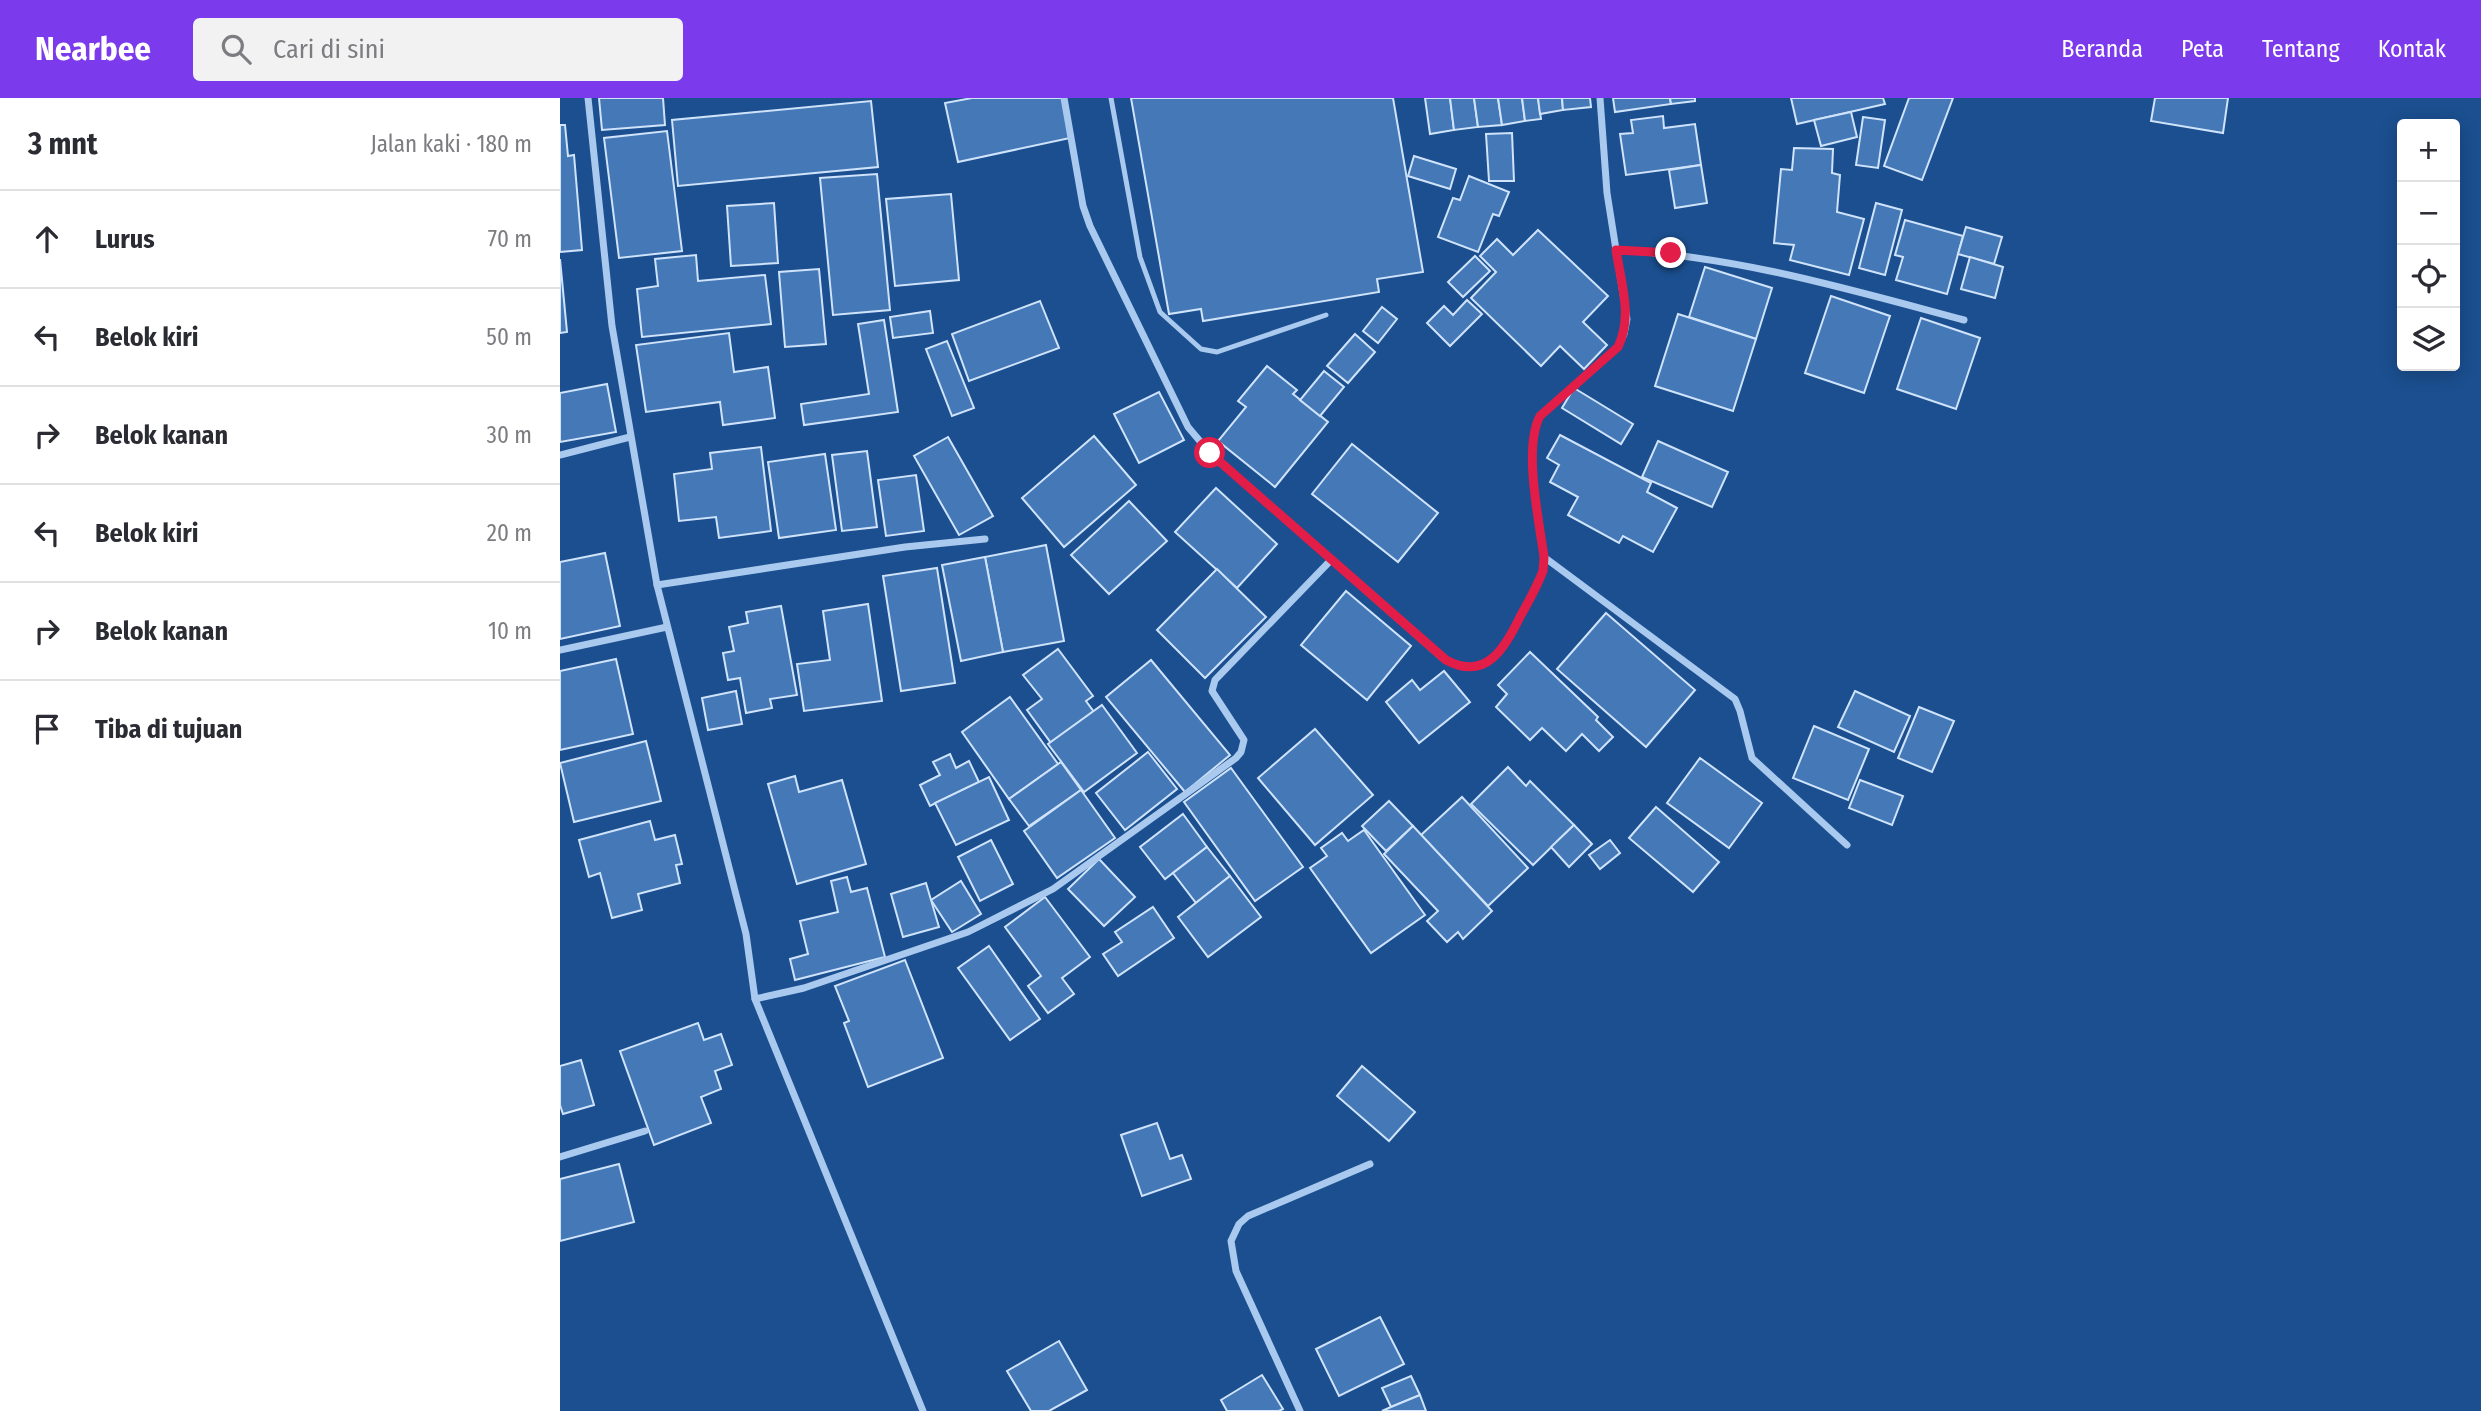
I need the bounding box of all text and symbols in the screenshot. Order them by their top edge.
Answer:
search box [193,18,683,81]
text: Nearbee [35,29,151,69]
icon: search [217,30,255,68]
text: Cari di sini [273,34,385,65]
text: Beranda [2061,35,2143,63]
text: Peta [2181,35,2224,63]
text: Tentang [2262,35,2340,63]
text: Kontak [2378,35,2446,63]
map controls [2397,119,2460,371]
button: + [2397,119,2460,182]
text: 3 mnt [28,126,98,162]
text: Jalan kaki · 180 m [371,130,532,158]
button: − [2397,182,2460,245]
icon: ahead [28,220,66,258]
text: Lurus [95,224,155,255]
text: 70 m [488,225,532,253]
route end [1655,237,1686,268]
button: locate [2397,245,2460,308]
button: layers [2397,308,2460,371]
icon: left [28,318,66,356]
text: Belok kiri [95,322,198,353]
text: 50 m [486,323,532,351]
icon: right [28,416,66,454]
text: Belok kanan [95,420,228,451]
text: 30 m [487,421,532,449]
route start [1194,437,1225,468]
icon: left [28,514,66,552]
text: Belok kiri [95,518,198,549]
text: 20 m [487,519,532,547]
icon: right [28,612,66,650]
text: Belok kanan [95,616,228,647]
text: 10 m [488,617,532,645]
icon: arrive [28,710,66,748]
text: Tiba di tujuan [95,714,242,745]

